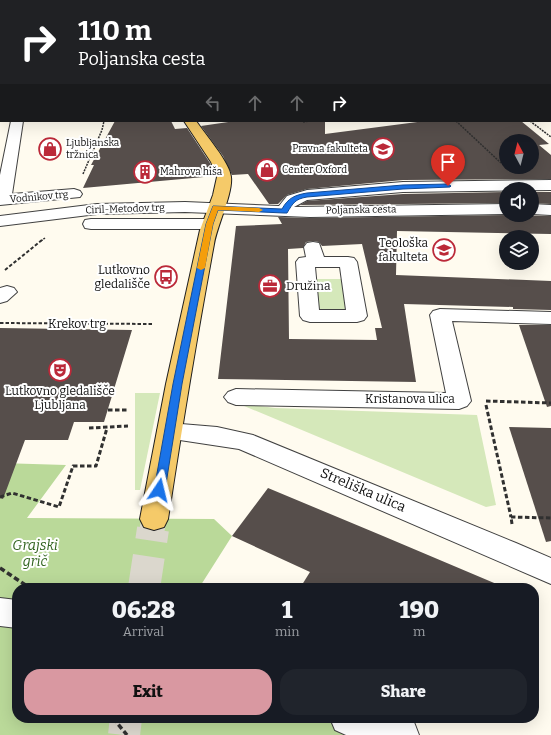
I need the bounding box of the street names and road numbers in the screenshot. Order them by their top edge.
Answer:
street label: Vodnikov trg [9,188,69,206]
street label: Ciril-Metodov trg [85,202,165,216]
street label: Poljanska cesta [326,203,397,217]
street label: Krekov trg [48,317,106,331]
street label: Kristanova ulica [365,392,455,406]
street label: Streliška ulica [318,464,409,516]

